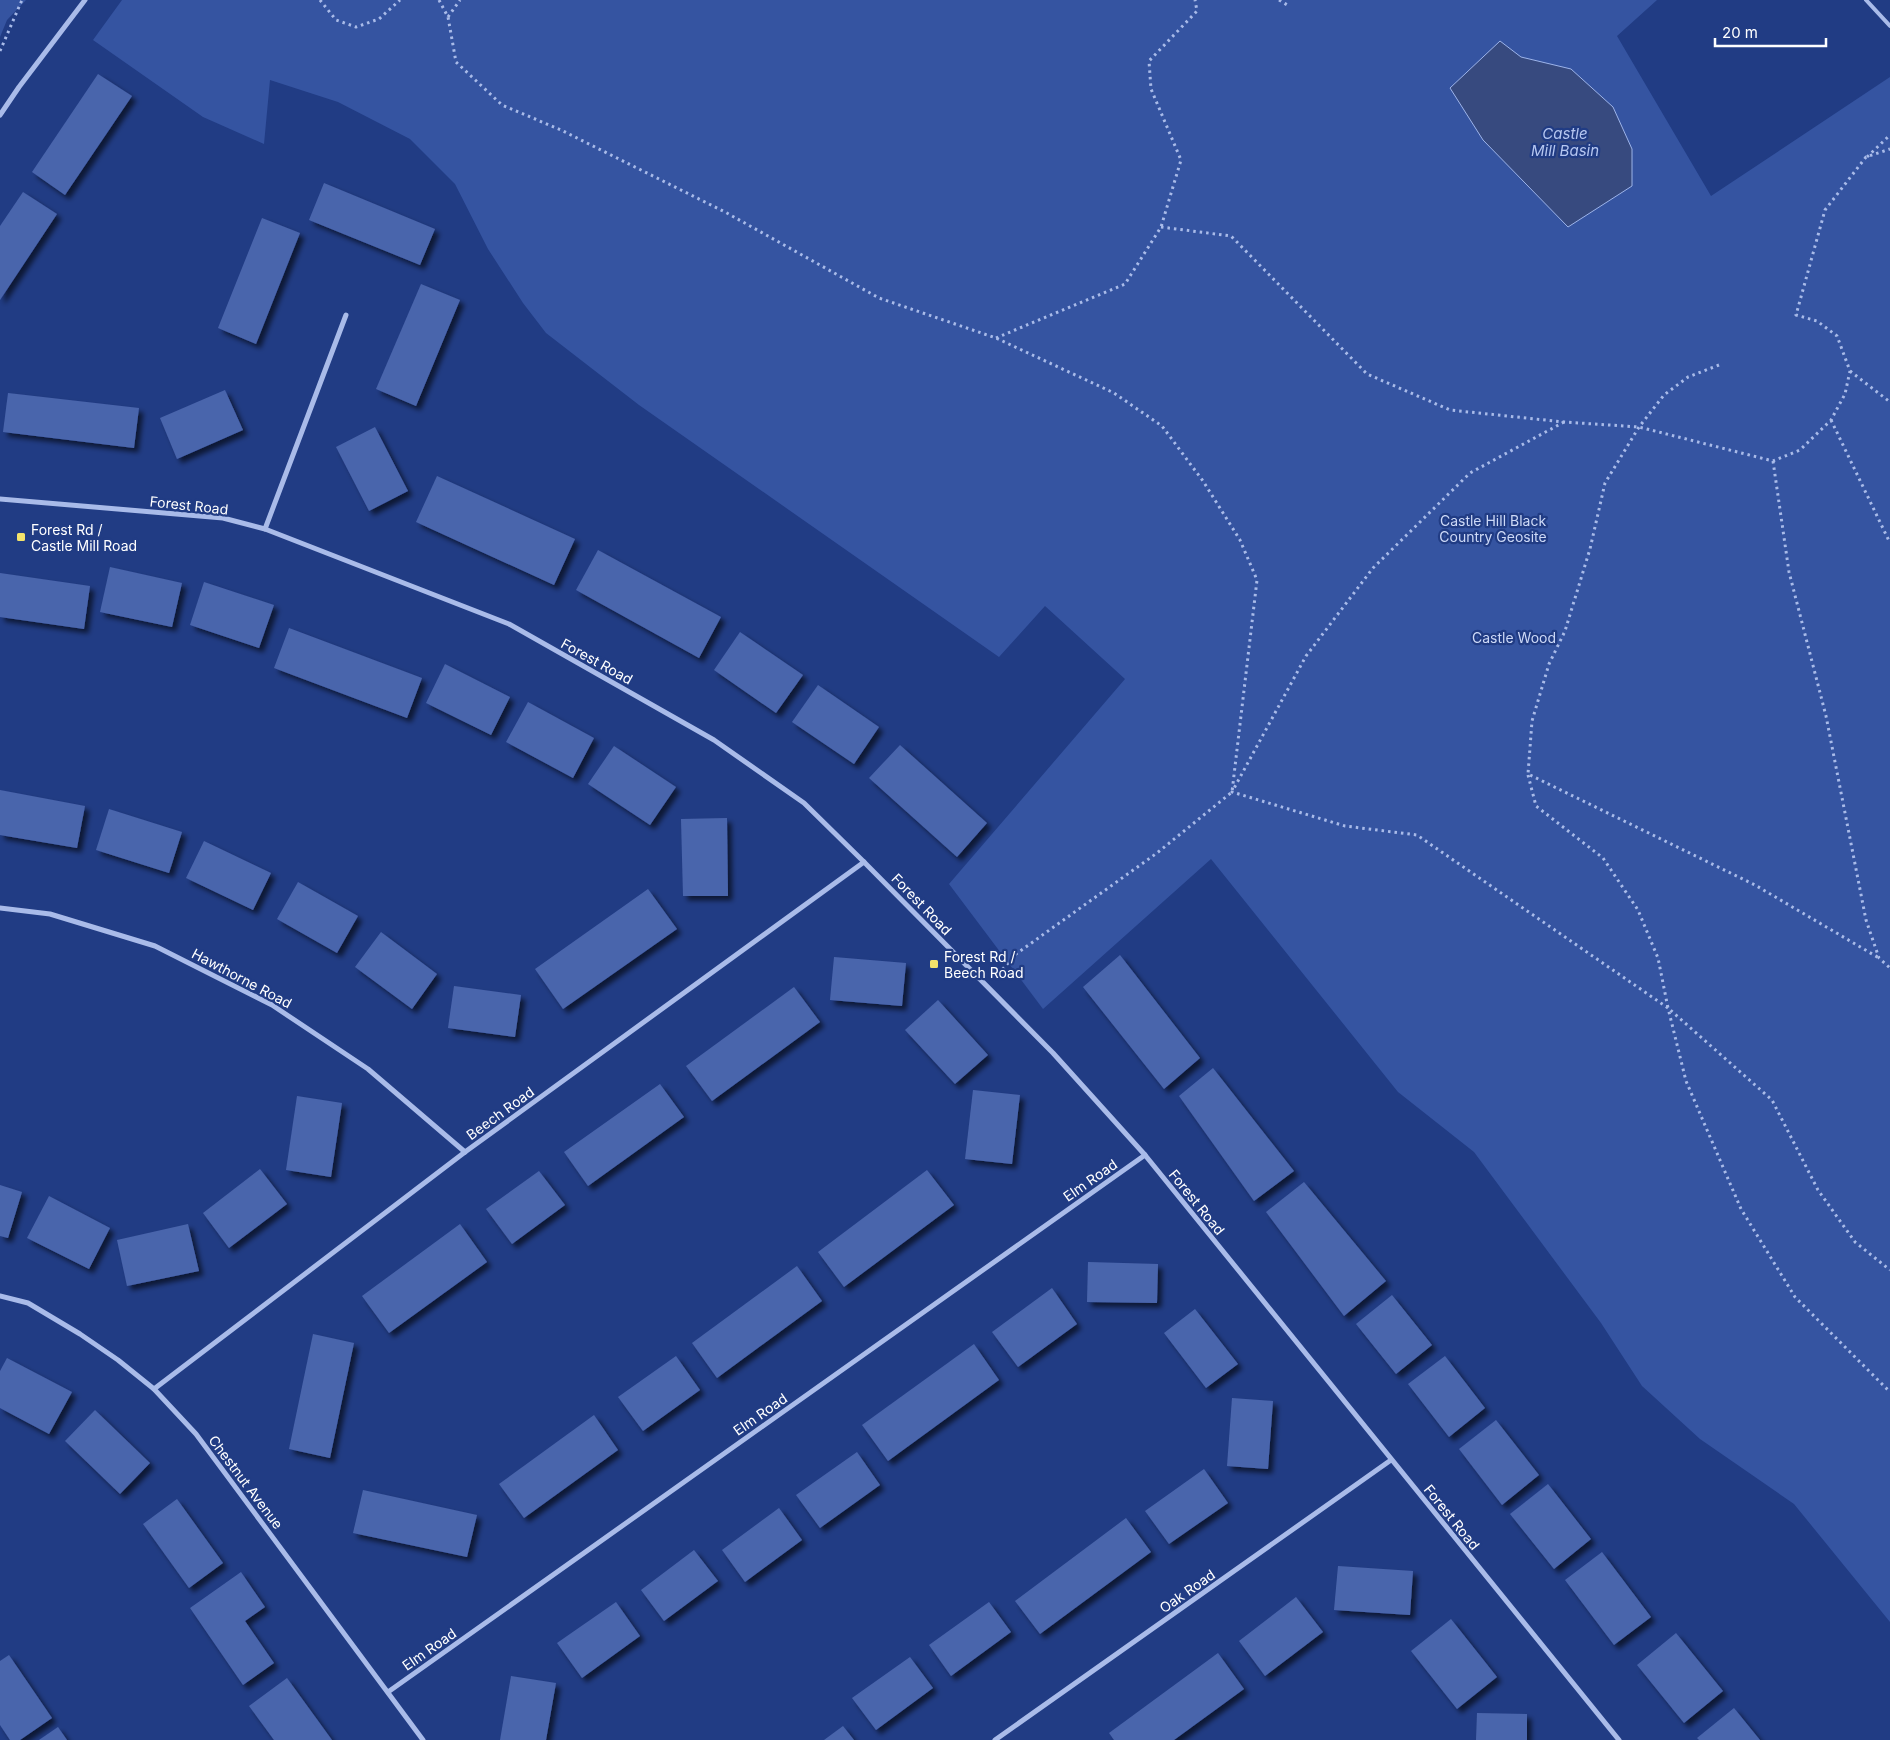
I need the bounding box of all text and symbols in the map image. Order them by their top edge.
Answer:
scale bar [1715,15,1826,47]
text: 20 m [1722,23,1758,42]
water label: Castle Mill Basin [1531,124,1599,160]
street label: Forest Road [149,492,229,518]
park label: Castle Hill Black Country Geosite [1439,512,1547,545]
place label: Forest Rd / Castle Mill Road [31,521,137,554]
marker: Forest Rd / Castle Mill Road [15,531,27,543]
park label: Castle Wood [1472,629,1556,646]
street label: Forest Road [558,634,636,688]
street label: Forest Road [888,870,956,938]
street label: Hawthorne Road [189,945,295,1011]
place label: Forest Rd / Beech Road [944,948,1023,981]
marker: Forest Rd / Beech Road [928,958,940,970]
street label: Beech Road [463,1083,537,1143]
street label: Elm Road [1060,1155,1120,1205]
street label: Forest Road [1166,1166,1228,1238]
street label: Elm Road [730,1389,790,1439]
street label: Chestnut Avenue [205,1432,287,1532]
street label: Forest Road [1421,1481,1483,1553]
street label: Oak Road [1156,1566,1218,1616]
street label: Elm Road [399,1624,459,1674]

